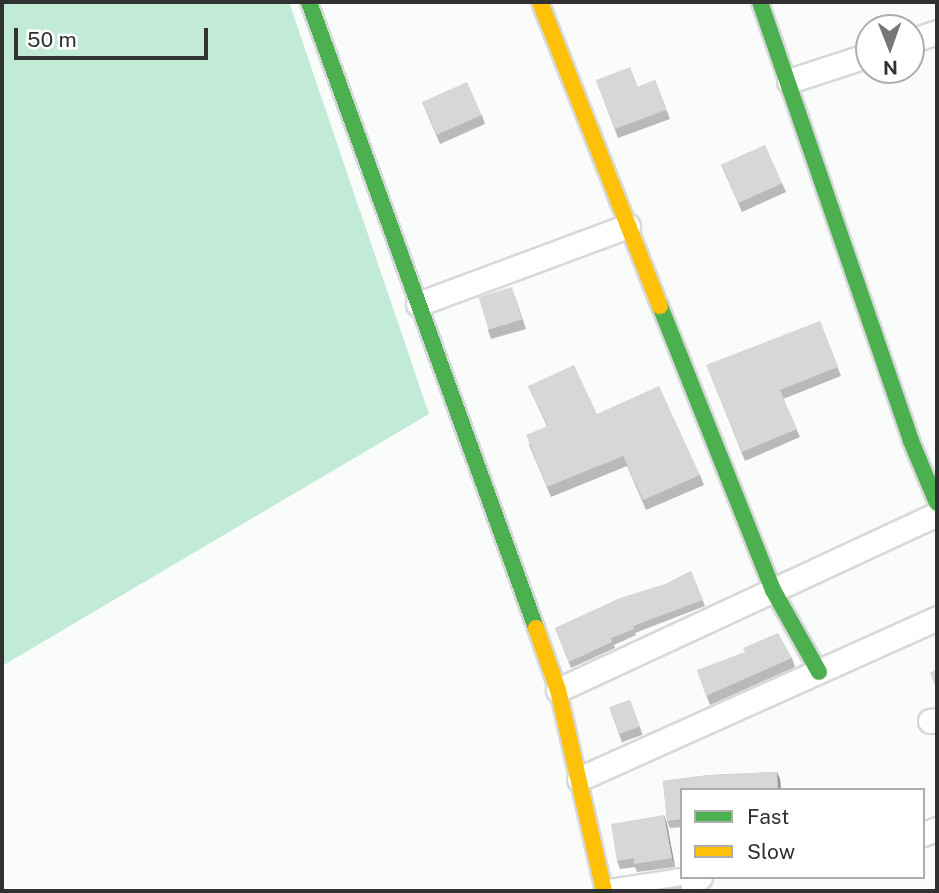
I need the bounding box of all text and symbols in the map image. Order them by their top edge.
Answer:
scale bar [18,14,212,58]
north arrow [855,14,925,84]
text: 50 m [27,27,77,52]
text: N [883,57,898,79]
legend [680,788,925,879]
text: Fast [747,804,789,829]
text: Slow [747,839,795,864]

